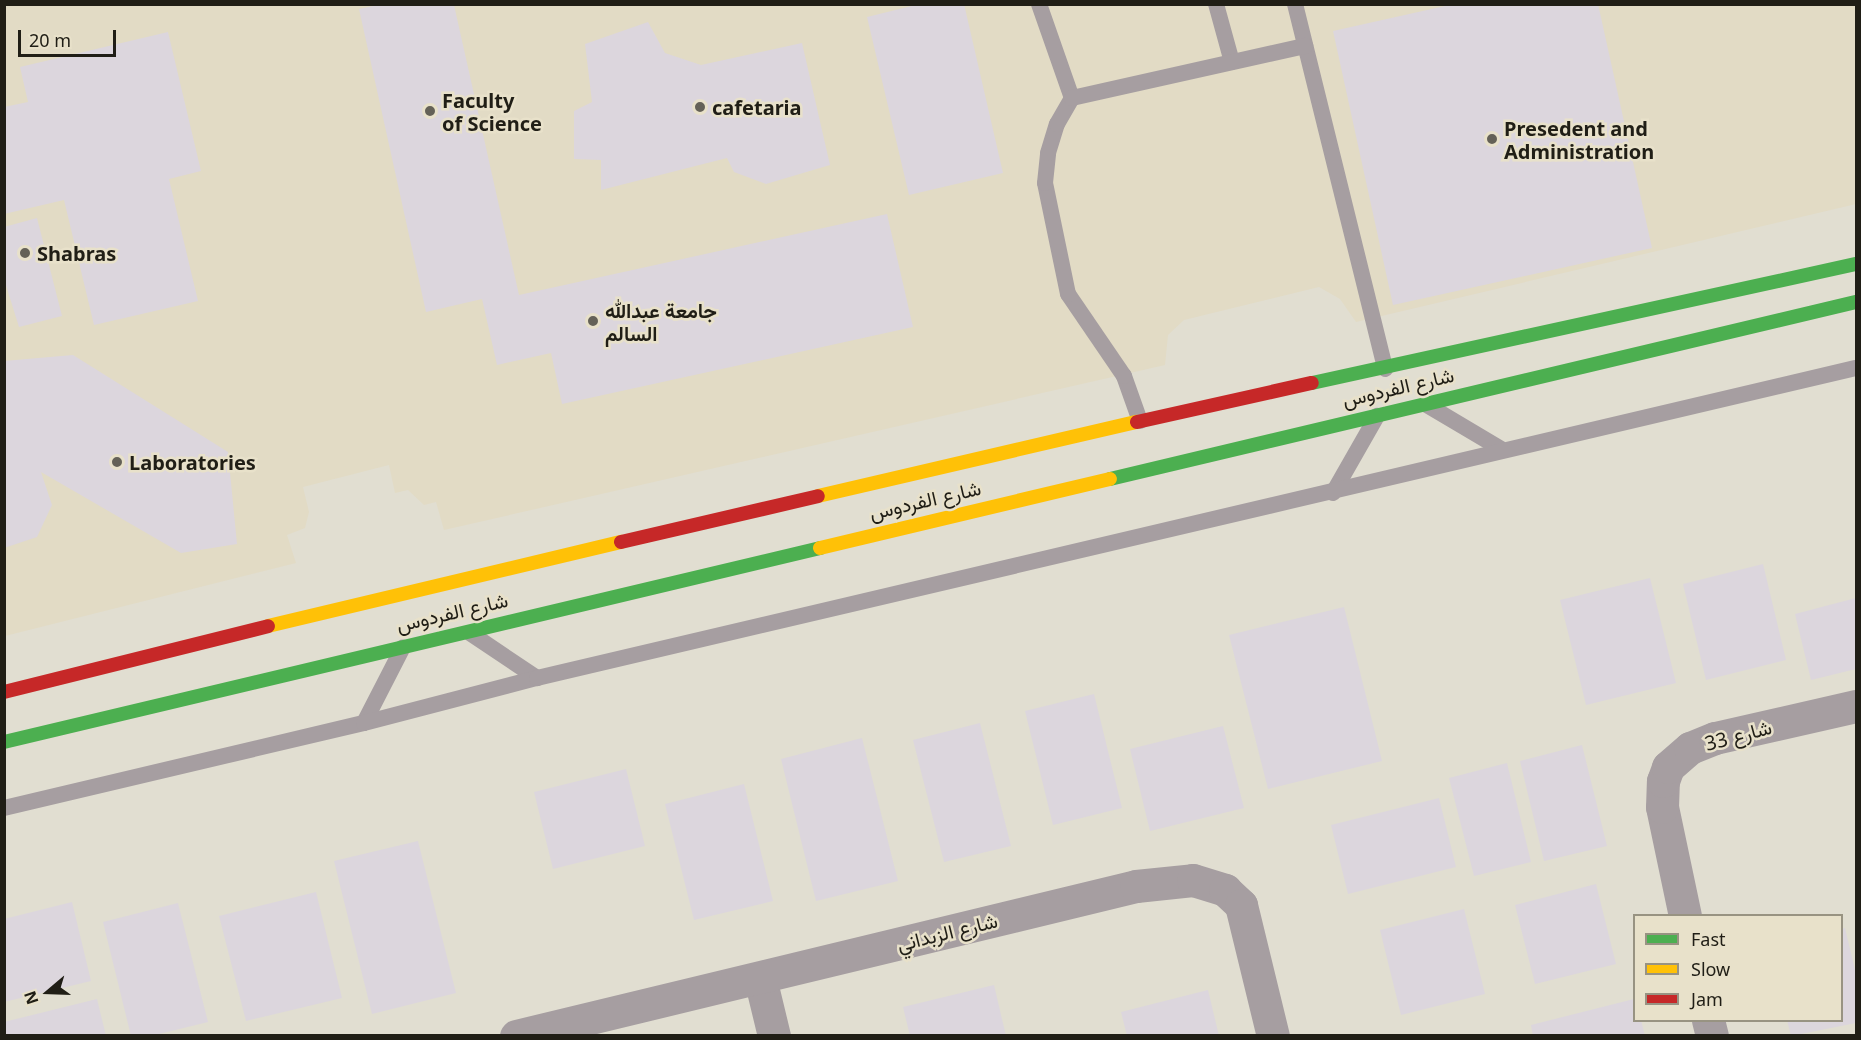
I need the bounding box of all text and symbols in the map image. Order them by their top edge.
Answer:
scale bar [21,18,118,56]
text: 20 m [29,28,71,52]
place label: Faculty of Science [442,88,542,135]
place label: cafetaria [712,95,802,119]
marker: cafetaria [693,100,707,114]
marker: Faculty of Science [423,104,437,118]
place label: Presedent and Administration [1504,116,1654,163]
marker: Presedent and Administration [1485,132,1499,146]
place label: Shabras [37,241,116,265]
marker: Shabras [18,246,32,260]
place label: جامعة عبدالله السالم [605,298,717,345]
marker: جامعة عبدالله السالم [586,314,600,328]
street label: شارع الفردوس [1340,362,1456,412]
place label: Laboratories [129,450,256,474]
marker: Laboratories [110,455,124,469]
street label: شارع الفردوس [867,475,983,525]
street label: شارع الفردوس [394,587,510,637]
street label: شارع 33 [1702,715,1774,755]
street label: شارع الزبداني [894,908,1000,956]
legend [1633,914,1843,1022]
text: Fast [1691,927,1726,951]
text: Slow [1691,957,1730,981]
north arrow [18,962,78,1022]
text: Jam [1691,987,1723,1011]
text: N [18,988,44,1008]

